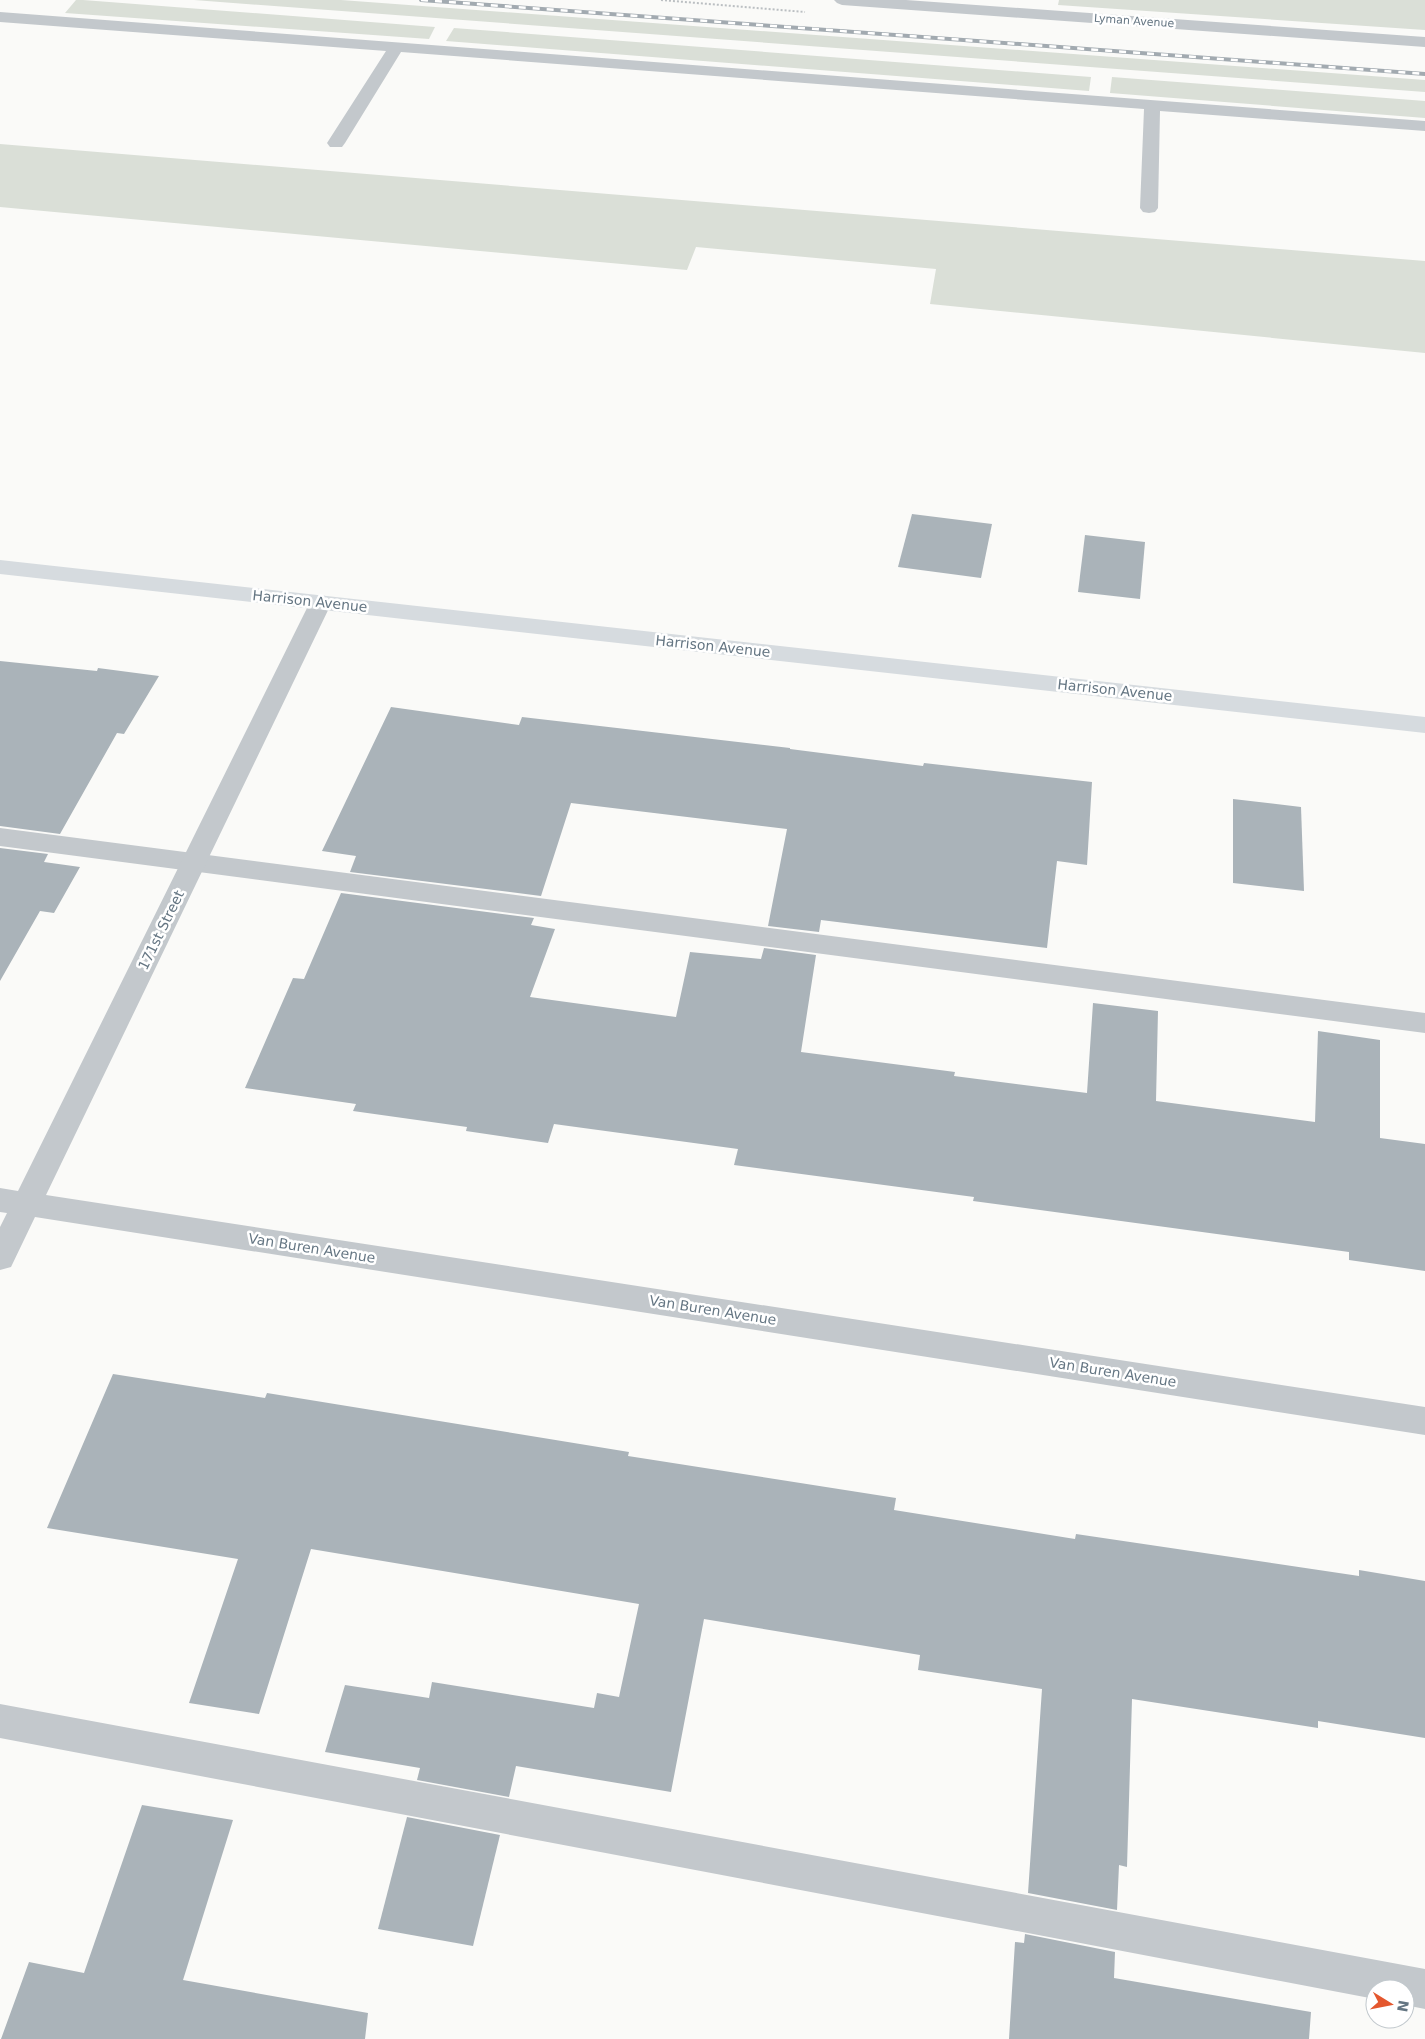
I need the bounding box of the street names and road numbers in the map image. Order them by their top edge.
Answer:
street label: Lyman Avenue [1093,12,1175,30]
street label: Harrison Avenue [252,587,368,615]
street label: Harrison Avenue [655,632,771,660]
street label: Harrison Avenue [1057,676,1173,704]
street label: 171st Street [135,887,187,972]
street label: Van Buren Avenue [247,1230,377,1266]
street label: Van Buren Avenue [648,1292,778,1328]
street label: Van Buren Avenue [1048,1354,1178,1390]

